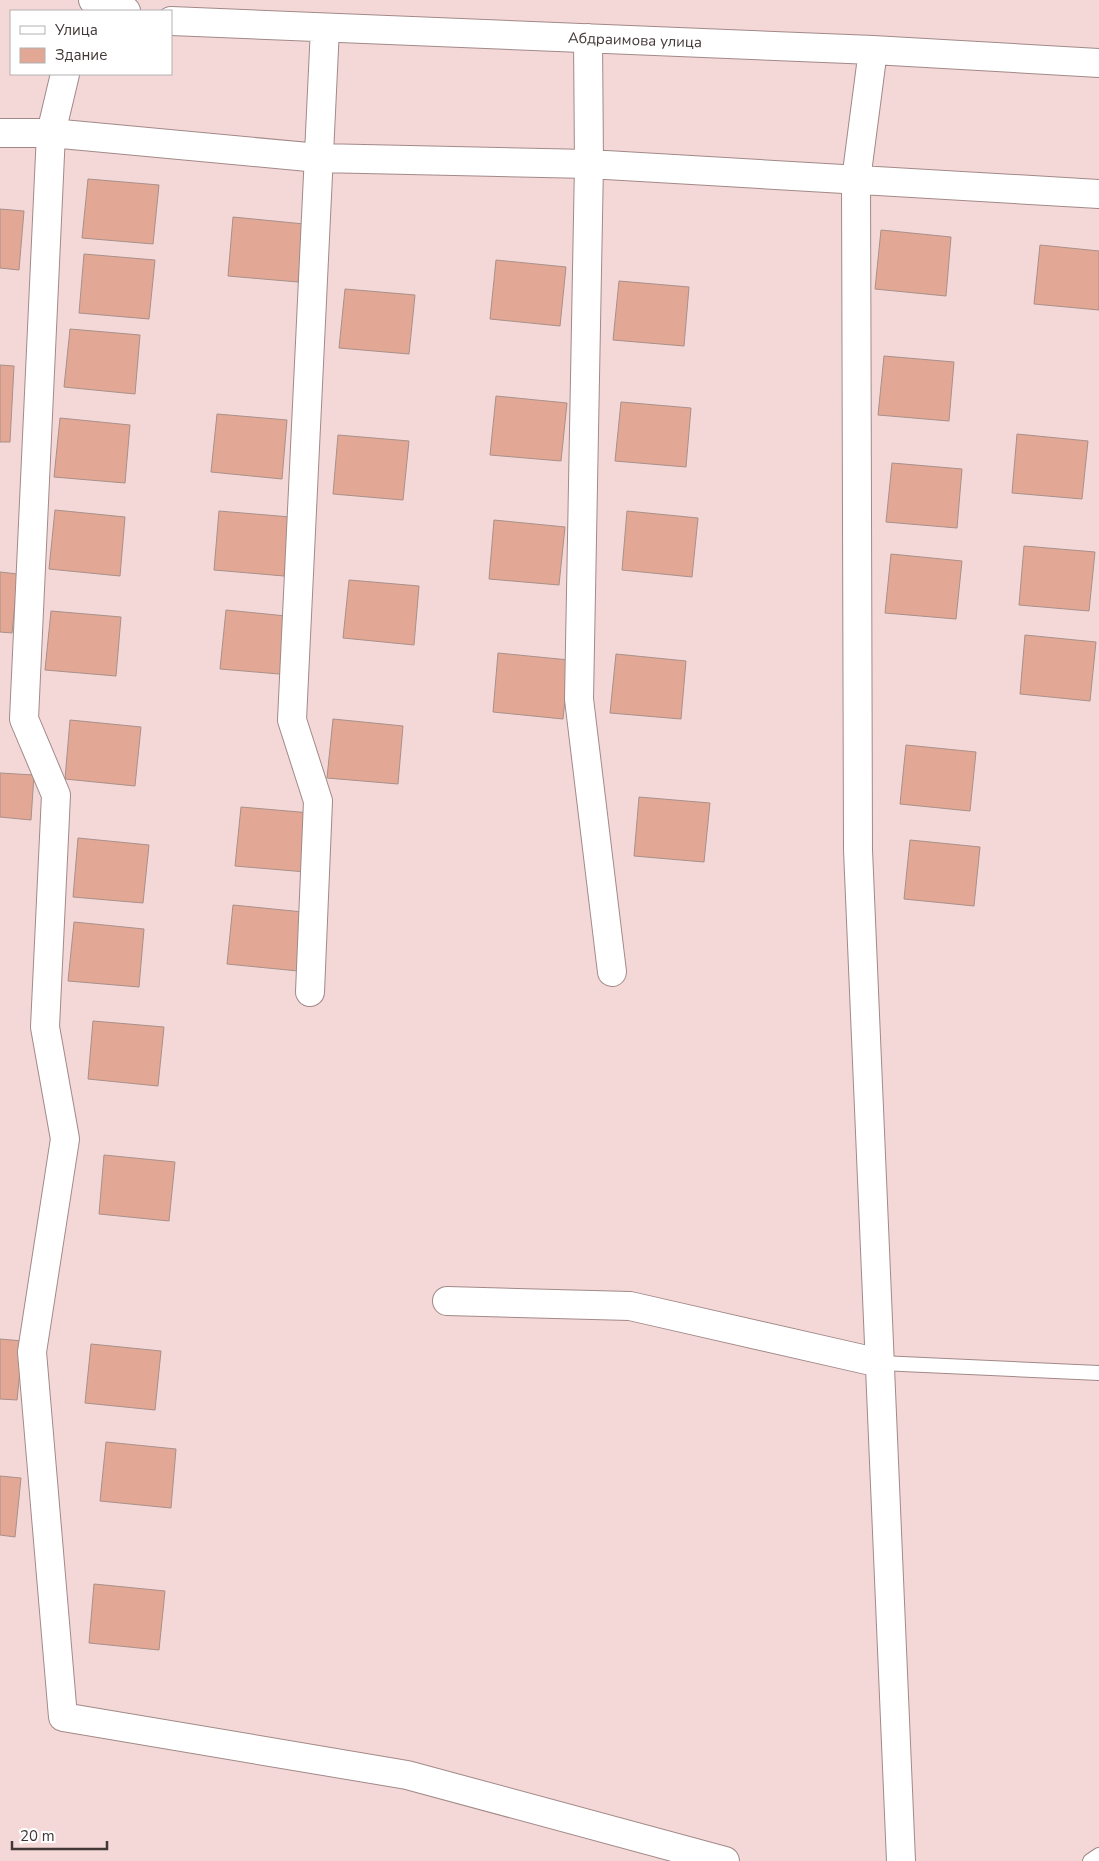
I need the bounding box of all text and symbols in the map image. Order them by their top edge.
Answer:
legend [10,10,172,75]
text: Улица [54,20,98,40]
street label: Абдраимова улица [568,28,702,52]
text: Здание [55,45,107,65]
scale bar [12,1818,108,1850]
text: 20 m [20,1826,55,1846]

